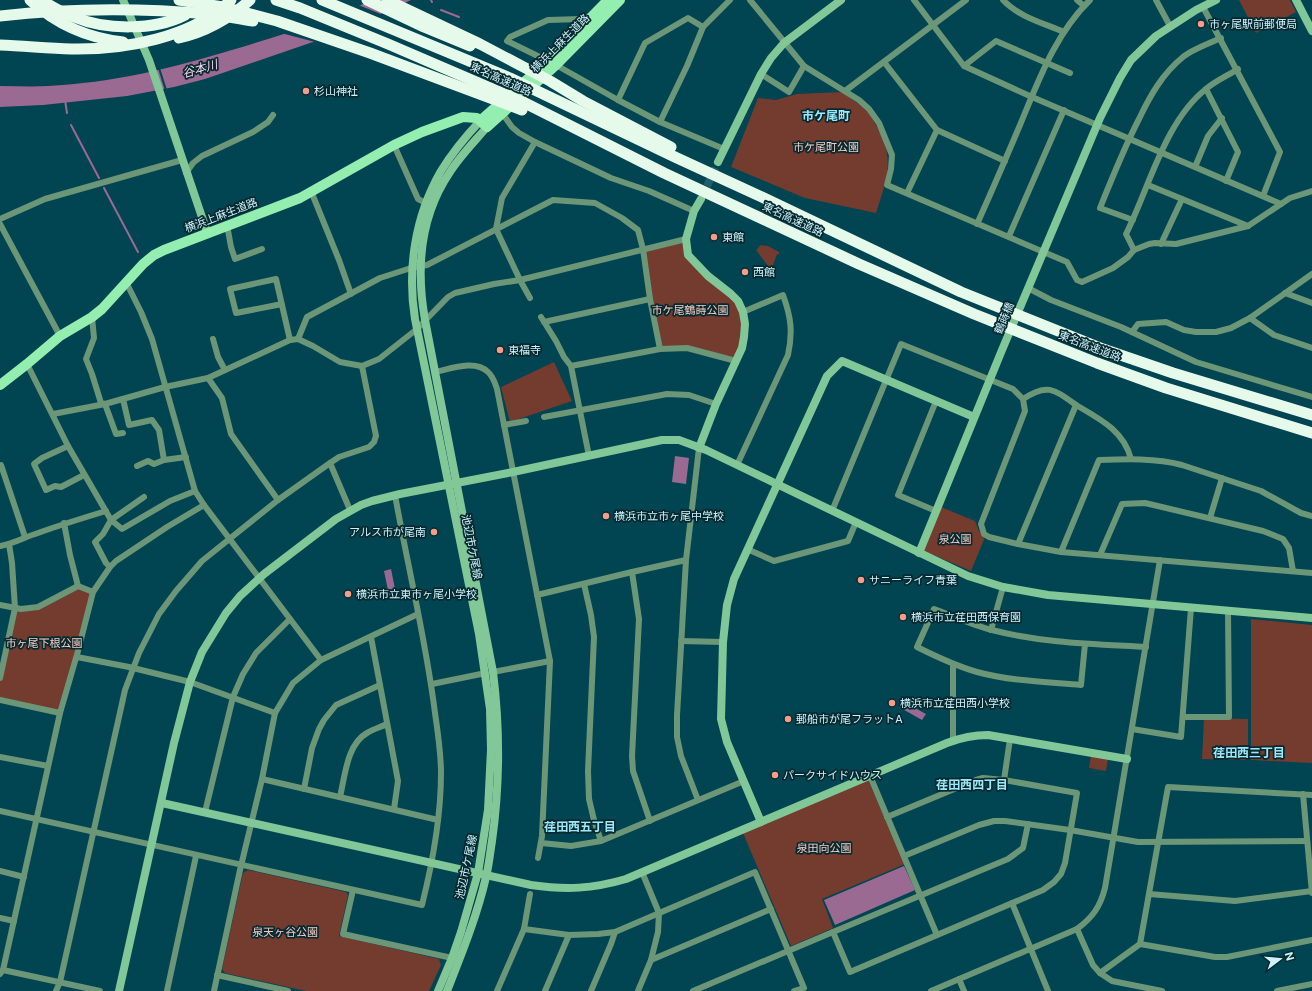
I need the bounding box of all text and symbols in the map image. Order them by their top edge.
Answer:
street label: 横浜上麻生道路 [529,12,591,74]
place label: 市ヶ尾駅前郵便局 [1209,18,1297,30]
marker: 市ヶ尾駅前郵便局 [1196,19,1206,29]
water label: 谷本川 [181,57,221,81]
street label: 東名高速道路 [468,60,534,98]
place label: 杉山神社 [314,85,358,97]
marker: 杉山神社 [301,86,311,96]
district label: 市ケ尾町 [802,109,850,123]
park label: 市ケ尾町公園 [793,141,859,153]
street label: 横浜上麻生道路 [183,196,259,234]
street label: 東名高速道路 [761,200,825,238]
place label: 東館 [722,231,744,243]
marker: 東館 [709,232,719,242]
place label: 西館 [753,266,775,278]
marker: 西館 [740,267,750,277]
street label: 鶴蒔橋 [992,300,1016,336]
park label: 市ケ尾鶴蒔公園 [652,304,729,316]
street label: 東名高速道路 [1057,329,1123,363]
place label: 東福寺 [508,344,541,356]
marker: 東福寺 [495,345,505,355]
place label: 横浜市立市ヶ尾中学校 [614,510,724,522]
marker: 横浜市立市ヶ尾中学校 [601,511,611,521]
street label: 池辺市ケ尾線 [460,513,484,581]
place label: アルス市が尾南 [349,526,426,538]
marker: アルス市が尾南 [429,527,439,537]
park label: 泉公園 [939,533,972,545]
place label: サニーライフ青葉 [869,574,957,586]
marker: サニーライフ青葉 [856,575,866,585]
place label: 横浜市立東市ヶ尾小学校 [356,588,477,600]
marker: 横浜市立東市ヶ尾小学校 [343,589,353,599]
place label: 横浜市立荏田西保育園 [911,611,1021,623]
marker: 横浜市立荏田西保育園 [898,612,908,622]
park label: 市ヶ尾下根公園 [6,637,83,649]
place label: 横浜市立荏田西小学校 [900,697,1010,709]
marker: 横浜市立荏田西小学校 [887,698,897,708]
place label: 郵船市が尾フラットA [796,713,903,725]
marker: 郵船市が尾フラットA [783,714,793,724]
district label: 荏田西三丁目 [1213,746,1285,760]
place label: パークサイドハウス [783,769,882,781]
marker: パークサイドハウス [770,770,780,780]
district label: 荏田西四丁目 [936,778,1008,792]
district label: 荏田西五丁目 [544,820,616,834]
street label: 池辺市ケ尾線 [453,833,479,901]
park label: 泉田向公園 [797,842,852,854]
park label: 泉天ヶ谷公園 [252,926,318,938]
north arrow [1260,939,1300,979]
text: N [1283,950,1297,962]

